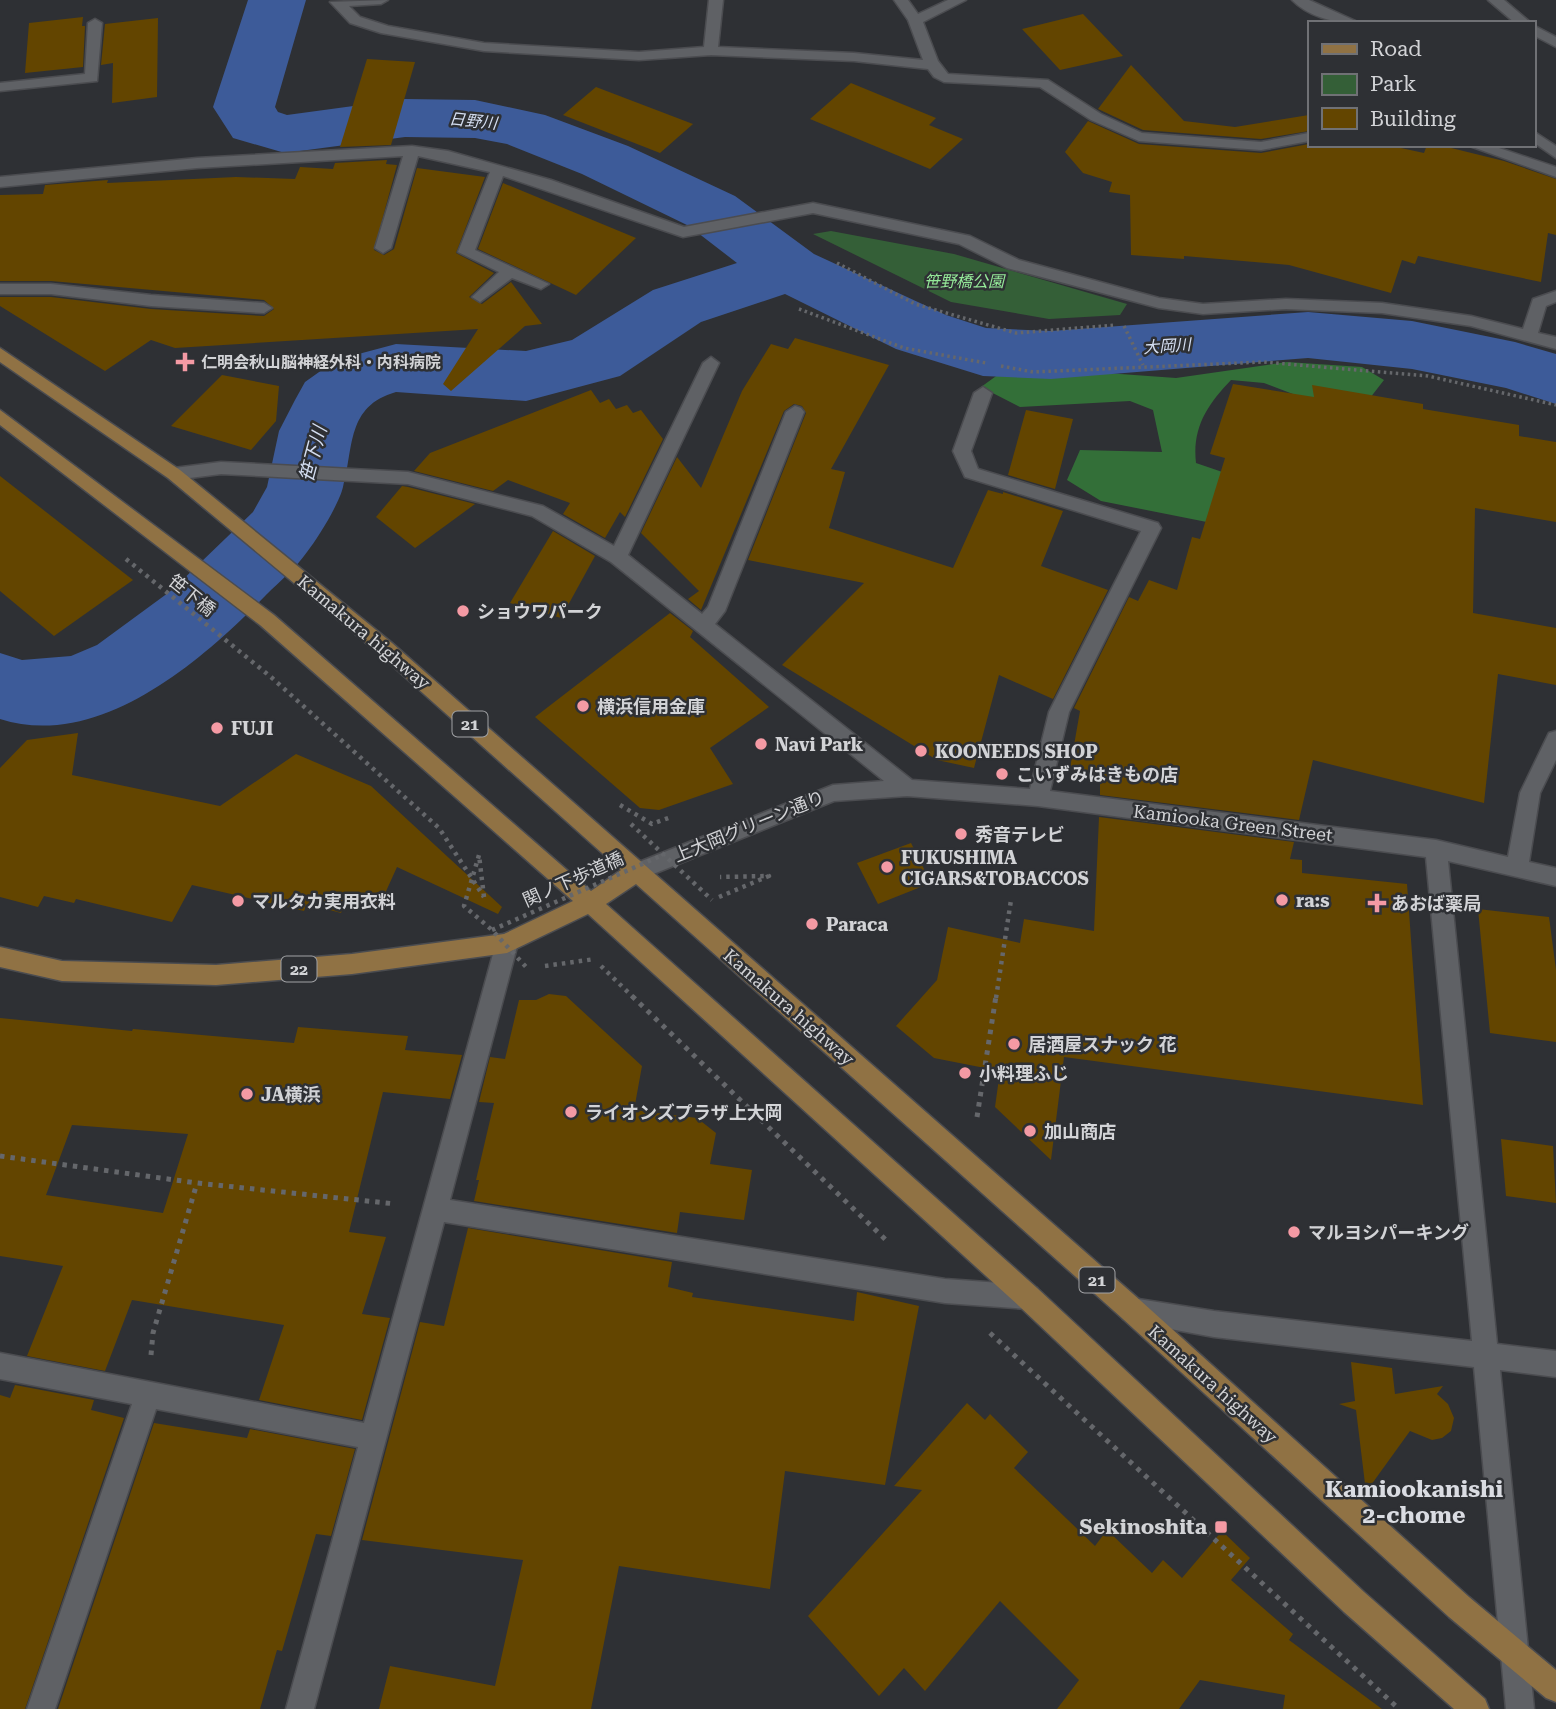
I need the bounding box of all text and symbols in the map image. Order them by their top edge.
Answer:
legend [1308,21,1535,147]
text: Road [1370,37,1422,61]
text: Park [1370,72,1416,96]
text: Building [1370,107,1456,131]
water label: 日野川 [448,109,500,133]
park label: 笹野橋公園 [924,272,1006,291]
water label: 大岡川 [1142,335,1194,357]
marker: 仁明会秋山脳神経外科・内科病院 [175,352,195,372]
place label: 仁明会秋山脳神経外科・内科病院 [201,353,441,372]
water label: 笹下川 [295,422,332,485]
street label: 笹下橋 [164,570,220,620]
street label: Kamakura highway [294,570,435,694]
place label: ショウワパーク [477,601,603,622]
marker: ショウワパーク [455,603,471,619]
place label: 横浜信用金庫 [597,696,705,717]
marker: 横浜信用金庫 [575,698,591,714]
road number: 21 [452,712,488,736]
place label: FUJI [231,718,273,739]
marker: FUJI [209,720,225,736]
place label: Navi Park [775,734,864,755]
marker: Navi Park [753,736,769,752]
place label: KOONEEDS SHOP [935,741,1098,762]
marker: KOONEEDS SHOP [913,743,929,759]
place label: こいずみはきもの店 [1016,764,1178,785]
marker: こいずみはきもの店 [994,766,1010,782]
street label: 上大岡グリーン通り [670,786,828,866]
street label: Kamiooka Green Street [1132,800,1334,846]
place label: 秀音テレビ [975,824,1065,845]
marker: 秀音テレビ [953,826,969,842]
street label: 関ノ下歩道橋 [519,847,627,911]
place label: FUKUSHIMA CIGARS&TOBACCOS [901,847,1089,889]
marker: FUKUSHIMA CIGARS&TOBACCOS [879,859,895,875]
place label: ra:s [1296,890,1330,911]
place label: マルタカ実用衣料 [252,891,396,912]
marker: ra:s [1274,892,1290,908]
marker: マルタカ実用衣料 [230,893,246,909]
place label: あおば薬局 [1391,893,1481,914]
marker: あおば薬局 [1369,895,1385,911]
place label: Paraca [826,914,889,935]
marker: Paraca [804,916,820,932]
street label: Kamakura highway [719,945,859,1070]
road number: 22 [282,956,316,981]
place label: 居酒屋スナック 花 [1028,1034,1177,1055]
marker: 居酒屋スナック 花 [1006,1036,1022,1052]
place label: 小料理ふじ [979,1063,1069,1084]
marker: 小料理ふじ [957,1065,973,1081]
place label: JA横浜 [261,1084,321,1105]
marker: JA横浜 [239,1086,255,1102]
place label: ライオンズプラザ上大岡 [585,1102,783,1123]
marker: ライオンズプラザ上大岡 [563,1104,579,1120]
place label: 加山商店 [1044,1121,1116,1142]
marker: 加山商店 [1022,1123,1038,1139]
place label: マルヨシパーキング [1308,1222,1469,1243]
marker: マルヨシパーキング [1286,1224,1302,1240]
road number: 21 [1080,1268,1114,1292]
street label: Kamakura highway [1144,1321,1282,1448]
district label: Kamiookanishi 2-chome [1325,1476,1503,1529]
place label: Sekinoshita [1079,1515,1208,1539]
marker: Sekinoshita [1213,1519,1229,1535]

